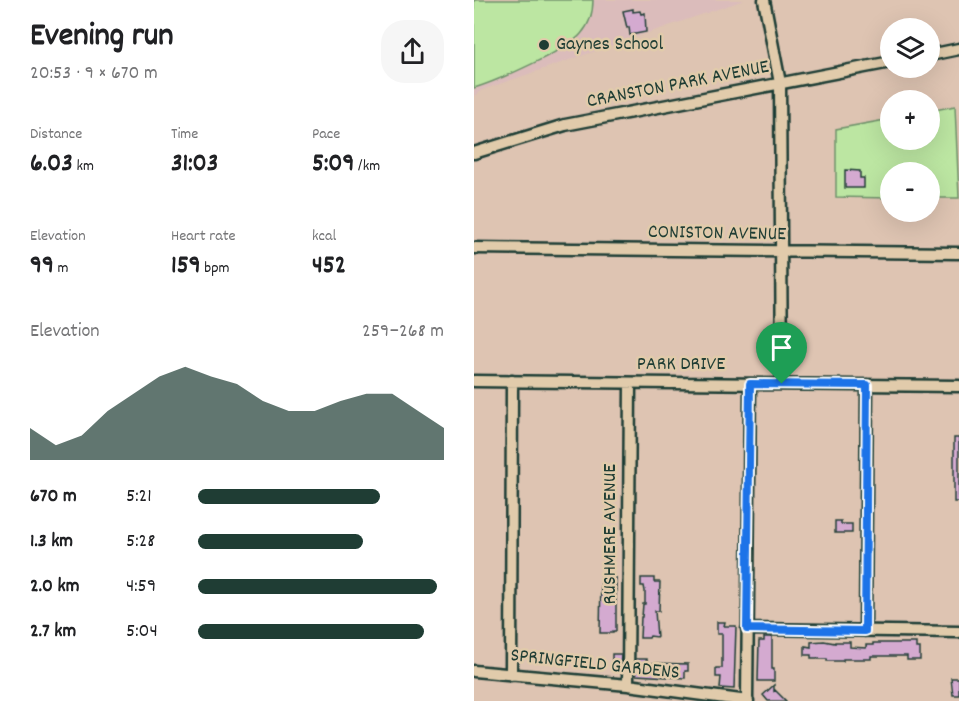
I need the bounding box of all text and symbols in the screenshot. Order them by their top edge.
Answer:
text: Evening run [30,14,174,61]
map controls [880,18,940,222]
button: layers [880,18,940,78]
button: share [381,20,444,83]
place label: Gaynes School [556,31,663,59]
marker: Gaynes School [537,38,551,52]
street label: CRANSTON PARK AVENUE [585,54,771,116]
text: 20:53 · 9 × 670 m [30,60,158,88]
button: + [880,90,940,150]
text: Distance [30,123,82,146]
text: Time [171,123,198,146]
text: Pace [312,123,340,146]
text: 6.03 [30,146,73,183]
text: 31:03 [171,146,218,183]
text: 5:09 [312,146,354,183]
text: km [73,155,94,178]
text: /km [354,155,380,178]
button: − [880,162,940,222]
street label: CONISTON AVENUE [648,219,786,249]
text: Elevation [30,225,86,248]
text: Heart rate [171,225,236,248]
text: kcal [312,225,336,248]
text: 99 [30,248,54,285]
text: 159 [171,248,201,285]
text: 452 [312,248,346,285]
text: m [54,257,68,280]
text: bpm [201,257,230,280]
text: Elevation [30,318,100,346]
text: 259–268 m [362,318,444,346]
pin [756,322,807,384]
icon: arrive [765,331,798,364]
street label: PARK DRIVE [637,351,725,379]
street label: RUSHMERE AVENUE [597,464,625,604]
text: 670 m [30,483,77,511]
text: 5:21 [126,483,152,511]
text: 1.3 km [30,528,73,556]
text: 5:28 [126,528,155,556]
text: 2.0 km [30,573,79,601]
text: 4:59 [126,573,156,601]
text: 2.7 km [30,618,76,646]
text: 5:04 [126,618,158,646]
street label: SPRINGFIELD GARDENS [509,642,681,688]

